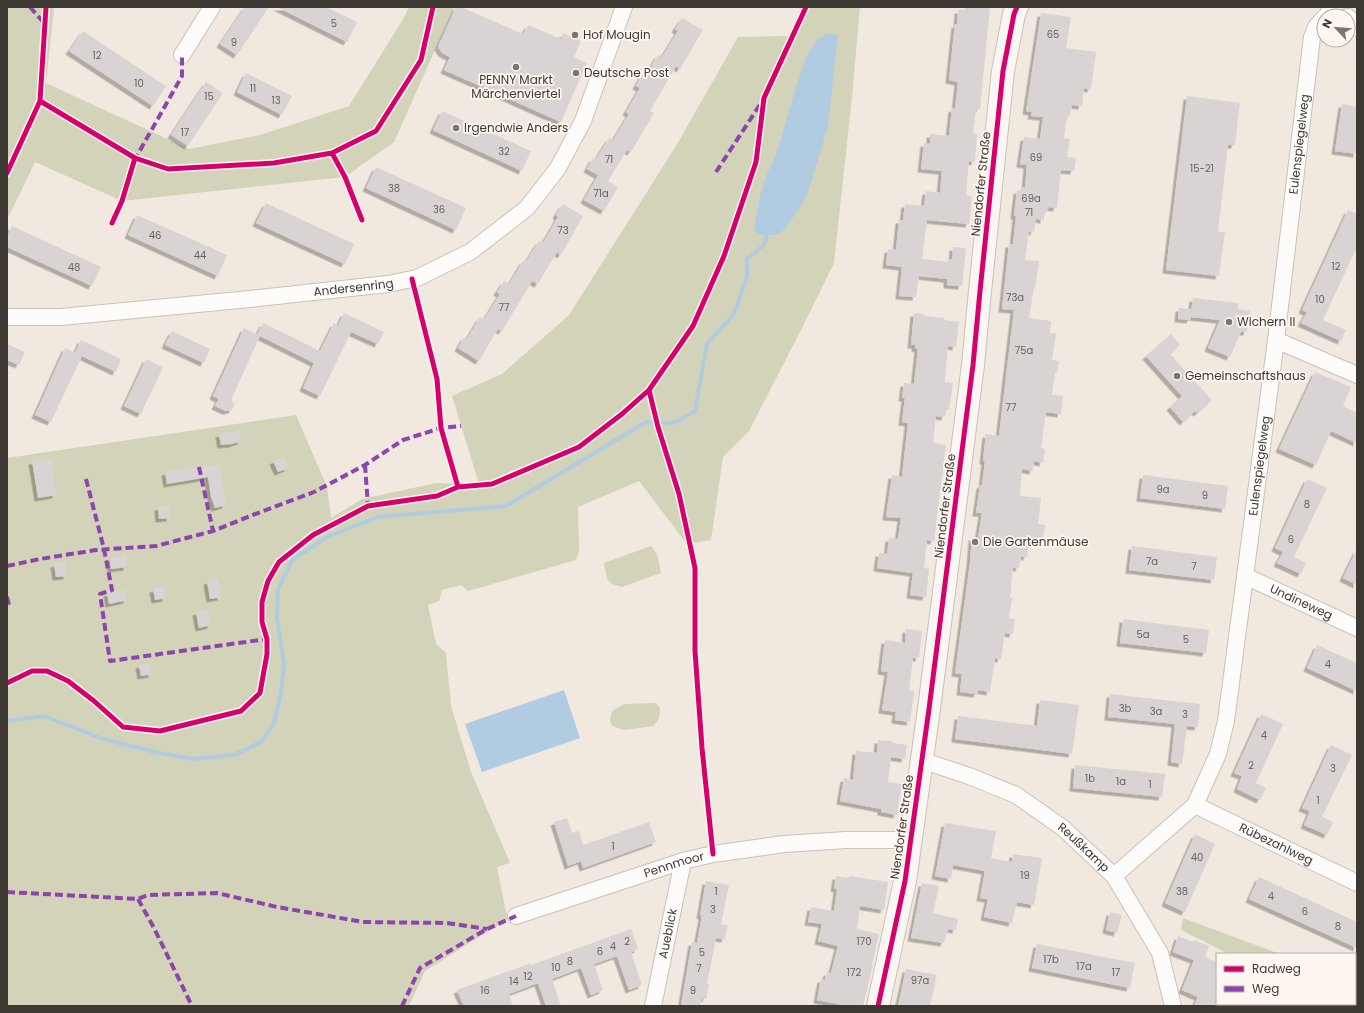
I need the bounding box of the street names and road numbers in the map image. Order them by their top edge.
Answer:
street label: Eulenspiegelweg [1284,93,1313,195]
street label: Niendorfer Straße [967,131,994,237]
street label: Andersenring [313,274,395,300]
street label: Eulenspiegelweg [1244,415,1274,517]
street label: Niendorfer Straße [930,453,959,559]
street label: Undineweg [1267,580,1336,624]
street label: Niendorfer Straße [886,774,917,880]
street label: Reußkamp [1055,818,1114,876]
street label: Rübezahlweg [1236,819,1316,869]
street label: Pennmoor [641,847,706,881]
street label: Aueblick [654,906,681,960]

